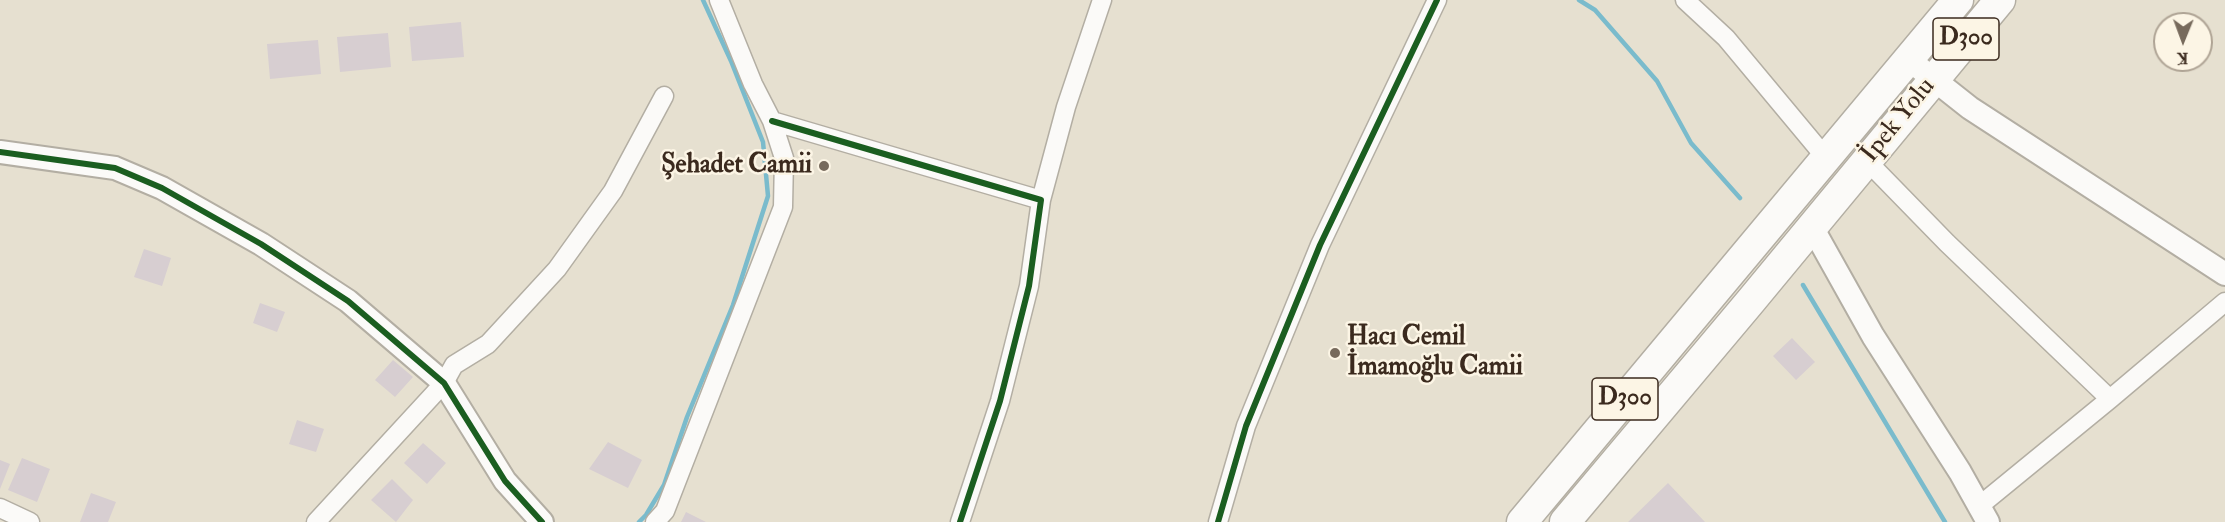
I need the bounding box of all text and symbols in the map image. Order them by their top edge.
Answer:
north arrow [2153,12,2213,72]
road number: D300 [1933,18,1999,60]
text: K [2177,48,2188,68]
street label: İpek Yolu [1855,72,1943,170]
place label: Şehadet Camii [661,150,812,182]
marker: Şehadet Camii [817,159,831,173]
place label: Hacı Cemil İmamoğlu Camii [1347,322,1523,384]
marker: Hacı Cemil İmamoğlu Camii [1328,346,1342,360]
road number: D300 [1592,378,1658,420]

